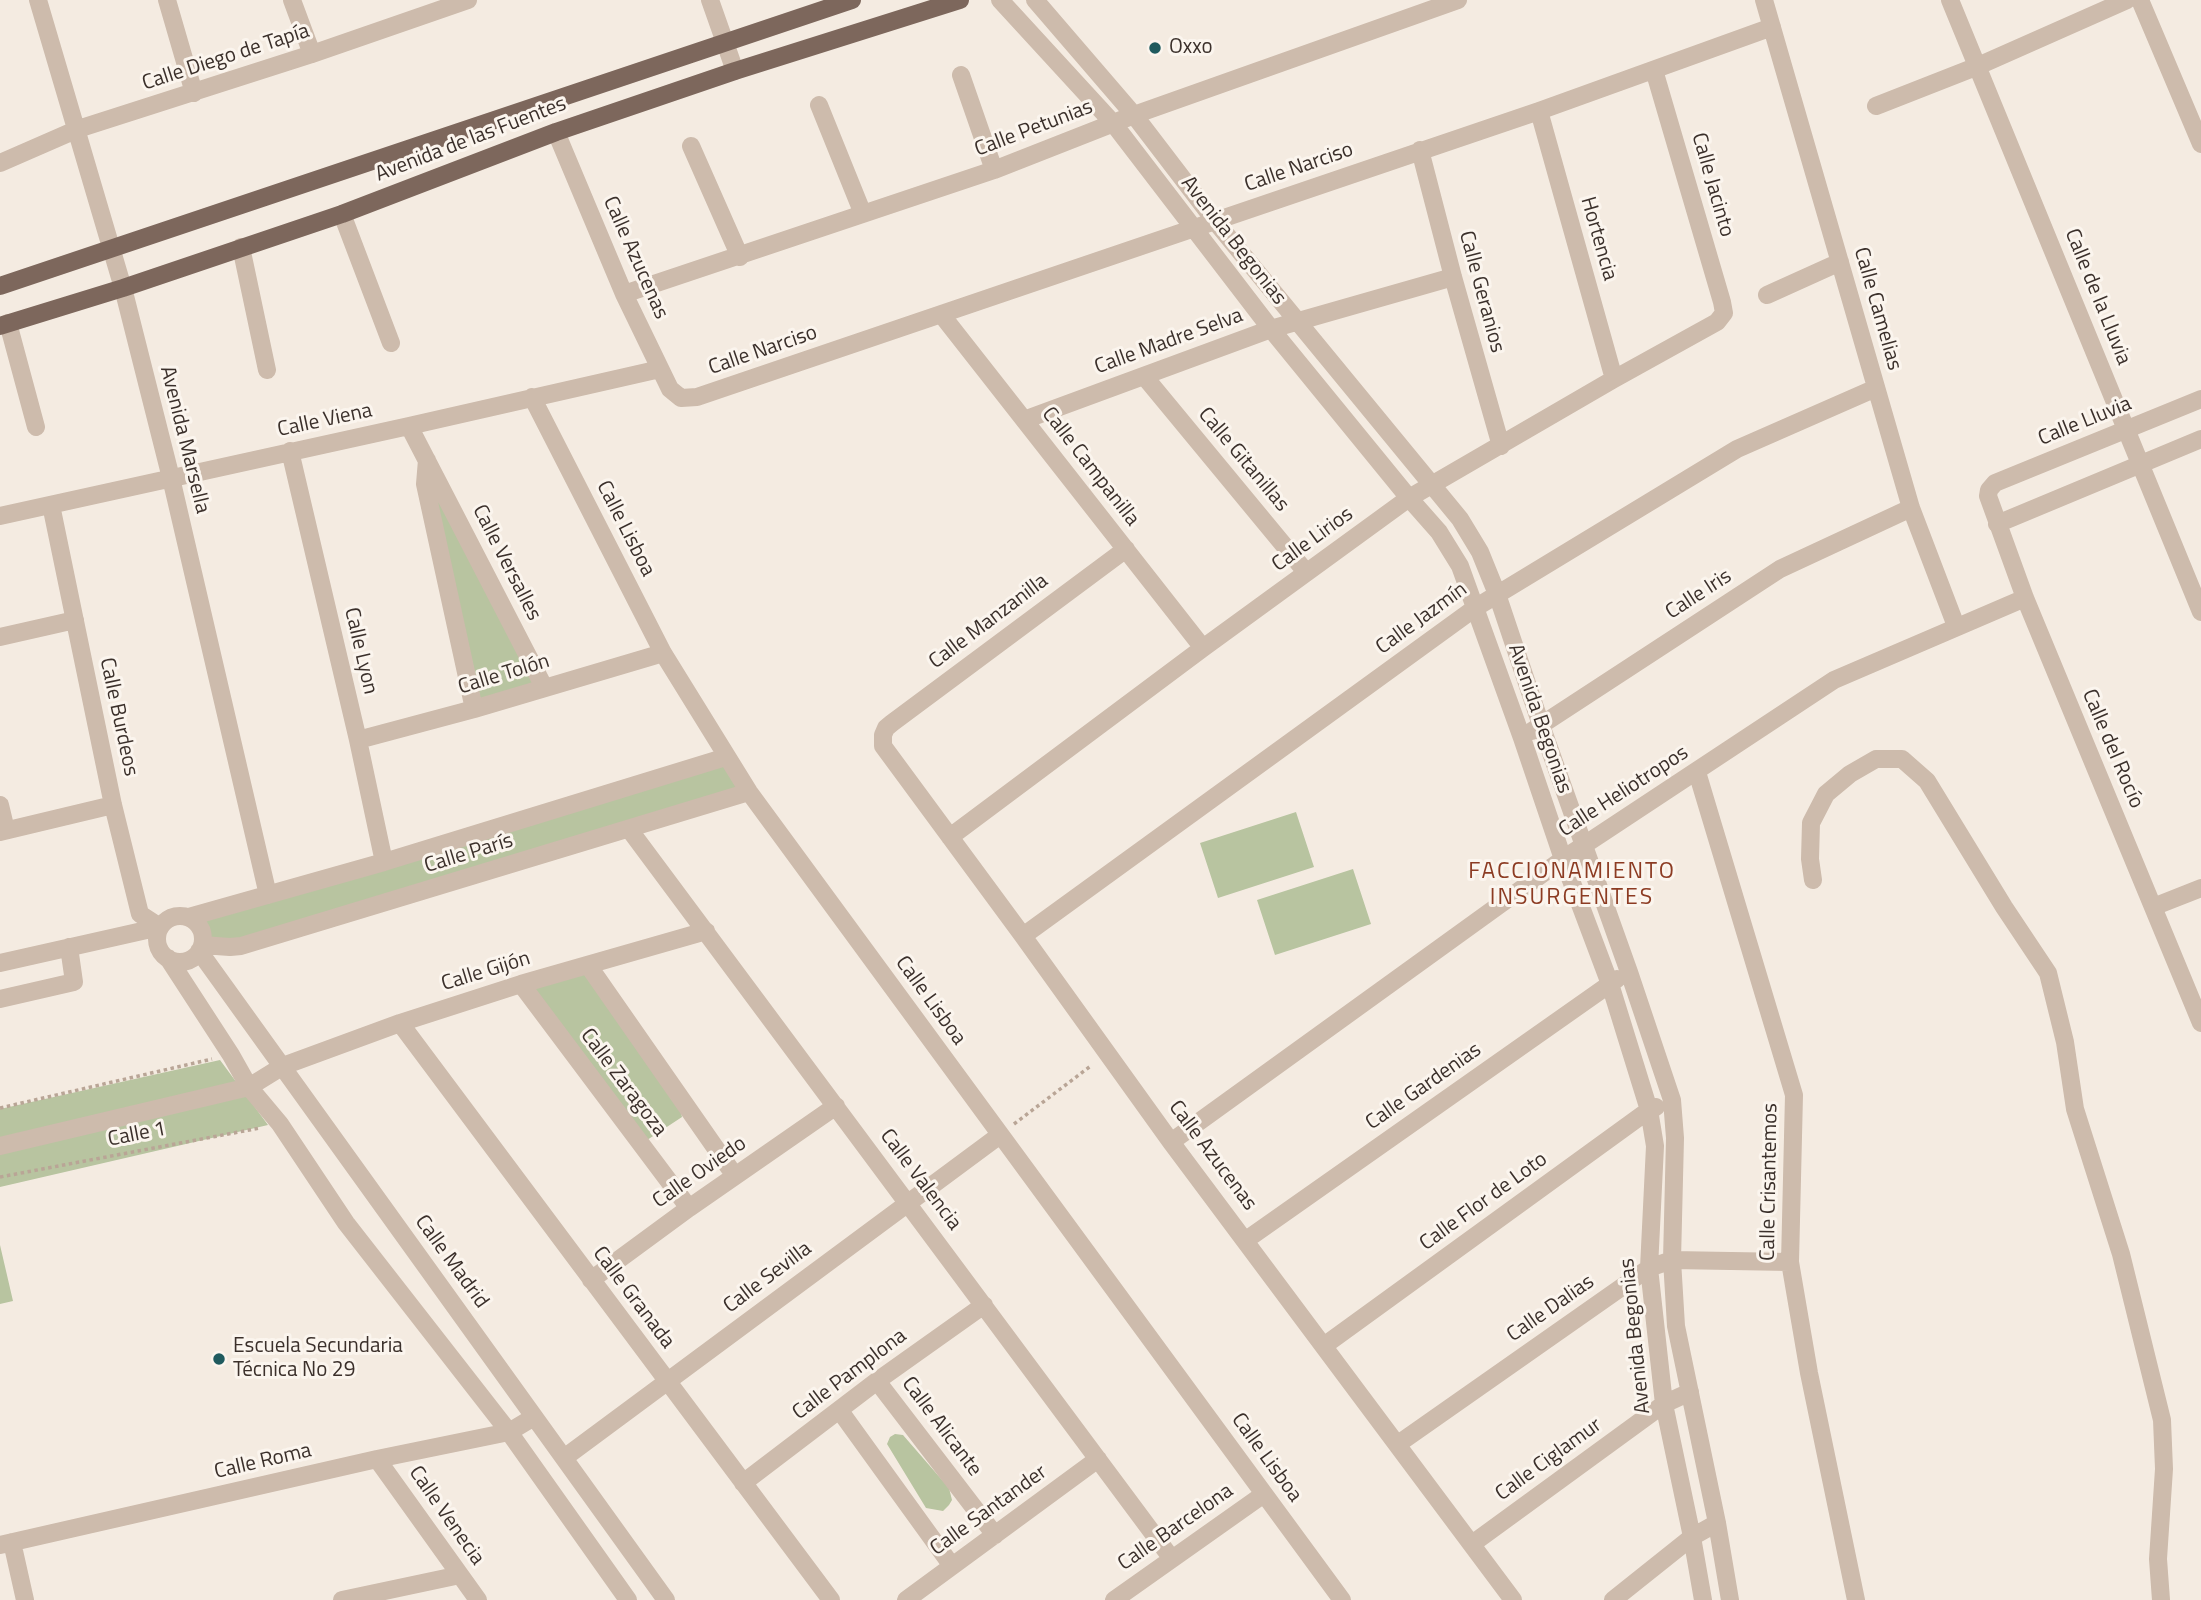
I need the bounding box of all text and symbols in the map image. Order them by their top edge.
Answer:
street label: Calle Diego de Tapía [139,19,313,97]
place label: Oxxo [1169,35,1213,61]
marker: Oxxo [1147,40,1163,56]
street label: Avenida de las Fuentes [372,92,570,188]
street label: Calle Petunias [971,95,1097,163]
street label: Calle Jacinto [1685,130,1739,240]
street label: Calle Narciso [1241,138,1357,198]
street label: Avenida Begonias [1175,172,1291,310]
street label: Calle Azucenas [597,193,673,323]
street label: Hortencia [1574,194,1622,284]
street label: Calle de la Lluvia [2058,225,2136,369]
street label: Calle Geranios [1453,228,1509,356]
street label: Calle Camelias [1847,245,1907,373]
street label: Calle Madre Selva [1092,304,1246,380]
street label: Calle Narciso [705,321,821,381]
street label: Avenida Marsella [154,364,214,516]
street label: Calle Lluvia [2035,392,2135,452]
street label: Calle Viena [275,399,375,443]
street label: Calle Campanilla [1036,402,1144,532]
street label: Calle Gitanillas [1192,403,1294,517]
street label: Calle Lisboa [590,477,660,581]
street label: Calle Versalles [466,501,546,625]
street label: Calle Lirios [1267,502,1359,578]
street label: Calle Iris [1661,564,1737,626]
street label: Calle Manzanilla [925,569,1053,675]
street label: Calle Jazmín [1372,578,1472,660]
street label: Calle Lyon [338,605,382,697]
street label: Avenida Begonias [1502,641,1576,797]
street label: Calle Tolón [455,649,553,701]
street label: Calle Burdeos [93,655,143,779]
street label: Calle del Rocío [2076,686,2148,812]
street label: Calle Heliotropos [1554,741,1694,843]
street label: Calle París [422,829,516,879]
district label: FACCIONAMIENTO INSURGENTES [1470,858,1674,912]
street label: Calle Gijón [439,947,533,997]
street label: Calle Lisboa [889,952,971,1050]
street label: Calle Zaragoza [574,1024,672,1142]
street label: Calle Gardenias [1361,1038,1487,1136]
street label: Calle Azucenas [1162,1096,1262,1216]
street label: Calle Crisantemos [1756,1103,1784,1261]
street label: Calle 1 [106,1117,168,1153]
street label: Calle Valencia [874,1124,966,1236]
street label: Calle Oviedo [648,1132,752,1214]
street label: Calle Flor de Loto [1415,1147,1553,1257]
street label: Calle Madrid [409,1210,493,1314]
street label: Calle Sevilla [719,1237,817,1319]
street label: Calle Granada [587,1242,679,1354]
street label: Avenida Begonias [1615,1257,1657,1415]
street label: Calle Dalias [1503,1270,1599,1348]
street label: Calle Pamplona [788,1324,912,1426]
place label: Escuela Secundaria Técnica No 29 [233,1334,403,1384]
marker: Escuela Secundaria Técnica No 29 [211,1351,227,1367]
street label: Calle Alicante [896,1372,986,1482]
street label: Calle Lisboa [1225,1409,1307,1507]
street label: Calle Ciglamur [1491,1413,1607,1507]
street label: Calle Roma [212,1439,314,1485]
street label: Calle Santander [926,1460,1052,1562]
street label: Calle Venecia [403,1462,489,1570]
street label: Calle Barcelona [1114,1479,1238,1577]

